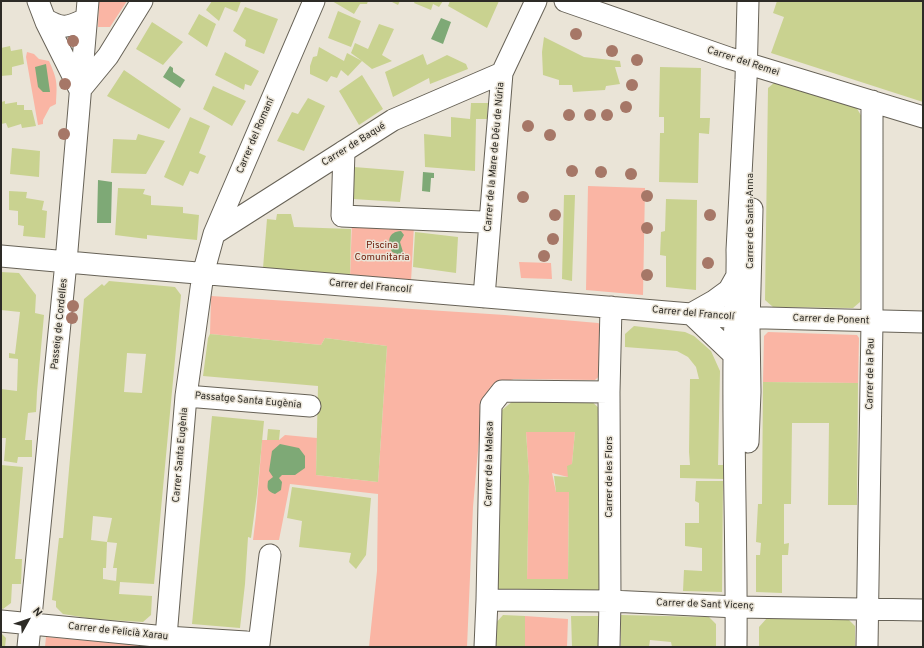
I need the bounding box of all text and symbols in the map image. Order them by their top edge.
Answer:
street label: Carrer del Remei [705,45,781,79]
street label: Carrer de la Mare de Déu de Núria [482,82,508,232]
street label: Carrer del Romaní [235,96,277,176]
street label: Carrer de Baqué [320,121,388,169]
street label: Carrer de Santa Anna [745,173,757,269]
park label: Piscina Comunitaria [354,240,410,264]
street label: Carrer del Francolí [328,277,412,297]
street label: Passeig de Cordelles [49,278,71,370]
street label: Carrer del Francolí [651,304,735,324]
street label: Carrer de Ponent [792,313,870,327]
street label: Carrer de la Pau [864,338,878,410]
street label: Passatge Santa Eugènia [194,390,302,412]
street label: Carrer Santa Eugènia [171,407,191,503]
street label: Carrer de la Malesa [483,421,497,507]
street label: Carrer de les Flors [604,436,616,518]
street label: Carrer de Sant Vicenç [656,597,754,613]
north arrow [8,600,48,640]
text: N [29,605,45,620]
street label: Carrer de Felicià Xarau [67,621,169,643]

